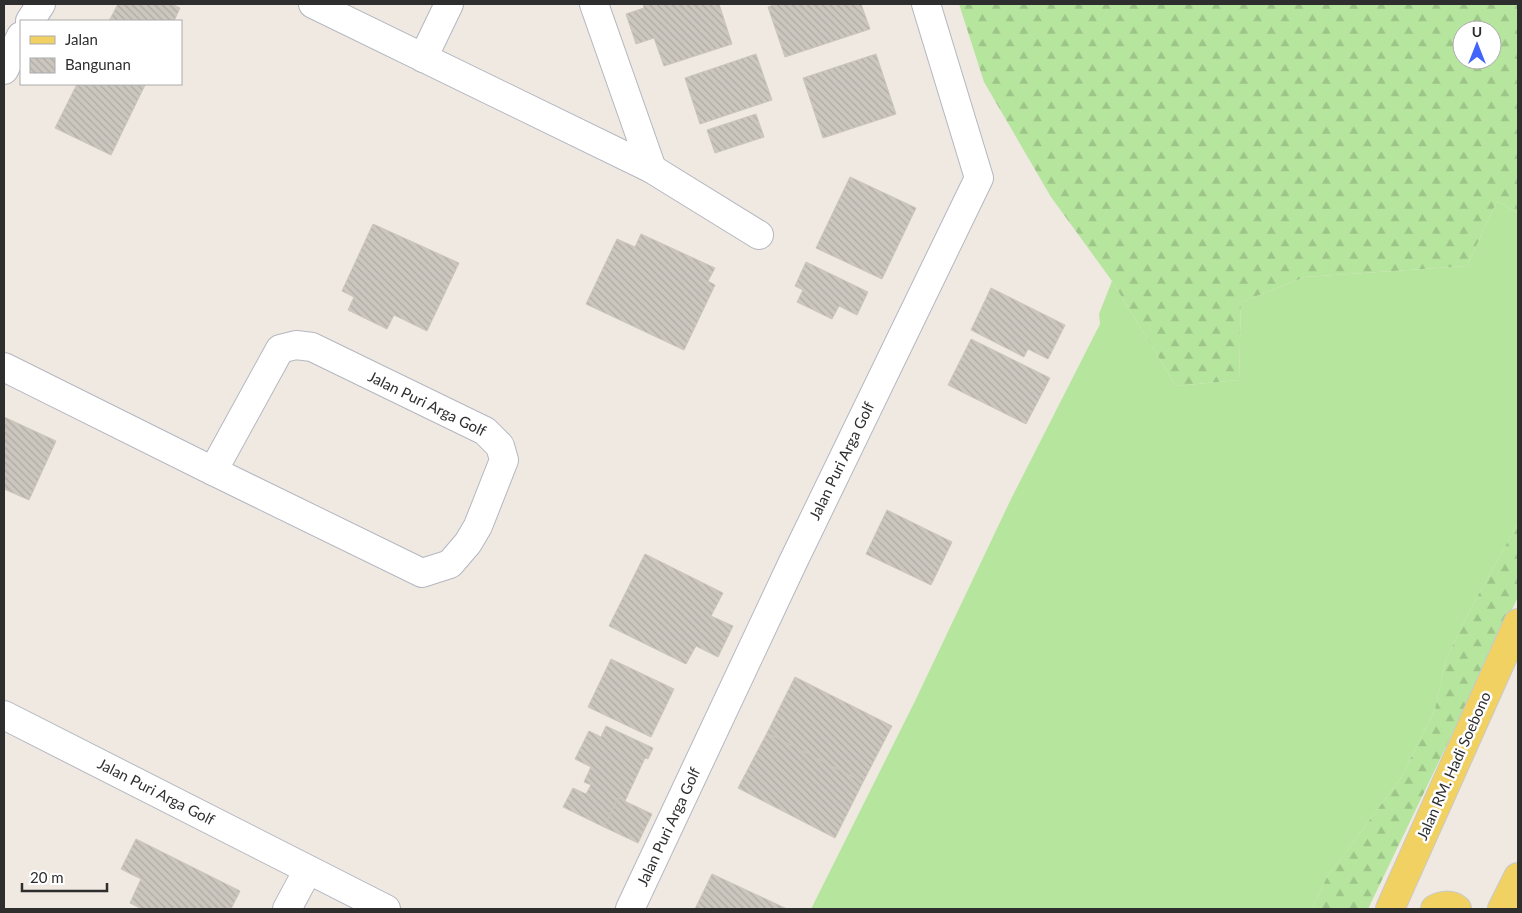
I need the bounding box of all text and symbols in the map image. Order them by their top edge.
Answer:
legend [20,20,182,85]
north arrow [1452,20,1502,70]
text: U [1472,23,1482,40]
text: Jalan [65,30,98,48]
text: Bangunan [65,55,131,73]
street label: Jalan Puri Arga Golf [365,367,490,440]
street label: Jalan Puri Arga Golf [805,398,878,523]
street label: Jalan RM. Hadi Soebono [1412,689,1494,842]
street label: Jalan Puri Arga Golf [95,754,219,829]
street label: Jalan Puri Arga Golf [633,764,704,889]
scale bar [22,860,108,892]
text: 20 m [30,868,64,886]

